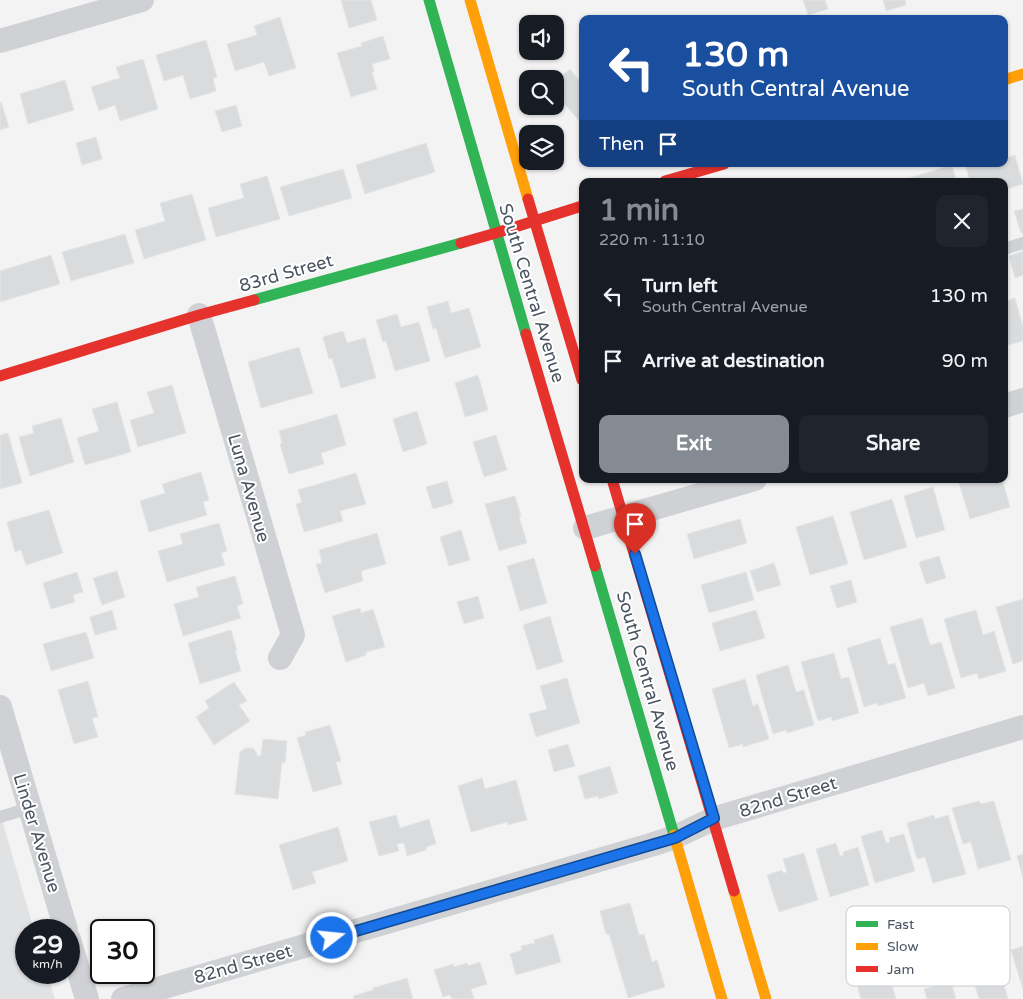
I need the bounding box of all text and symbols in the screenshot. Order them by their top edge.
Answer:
map controls [519,15,564,170]
button: sound [519,15,564,60]
text: 130 m [682,34,789,76]
icon: left [599,35,664,100]
button: search [519,70,564,115]
text: South Central Avenue [682,76,910,102]
button: layers [519,125,564,170]
icon: arrive [654,130,682,158]
text: Then [599,133,644,155]
text: 1 min [599,192,679,229]
button: close [936,195,988,247]
street label: South Central Avenue [494,201,570,385]
text: 220 m · 11:10 [599,230,705,250]
street label: 83rd Street [236,249,336,297]
text: Turn left [642,275,718,297]
icon: left [599,282,627,310]
text: 130 m [930,285,988,307]
text: South Central Avenue [642,297,807,317]
icon: arrive [599,347,627,375]
text: Arrive at destination [642,350,825,372]
text: 90 m [942,350,988,372]
button: Exit [599,415,789,473]
button: Share [799,415,988,473]
street label: Luna Avenue [223,431,275,545]
pin [614,503,656,554]
icon: arrive [621,510,649,538]
street label: South Central Avenue [612,589,684,773]
street label: Linder Avenue [8,771,66,895]
street label: 82nd Street [736,772,840,822]
legend [846,906,1010,986]
position arrow [305,911,357,963]
text: Fast [887,916,915,933]
speed limit sign: 30 [90,919,155,984]
text: 29 [32,930,63,960]
text: Slow [887,938,919,955]
street label: 82nd Street [191,939,295,989]
text: km/h [32,957,63,971]
text: Jam [887,961,914,978]

